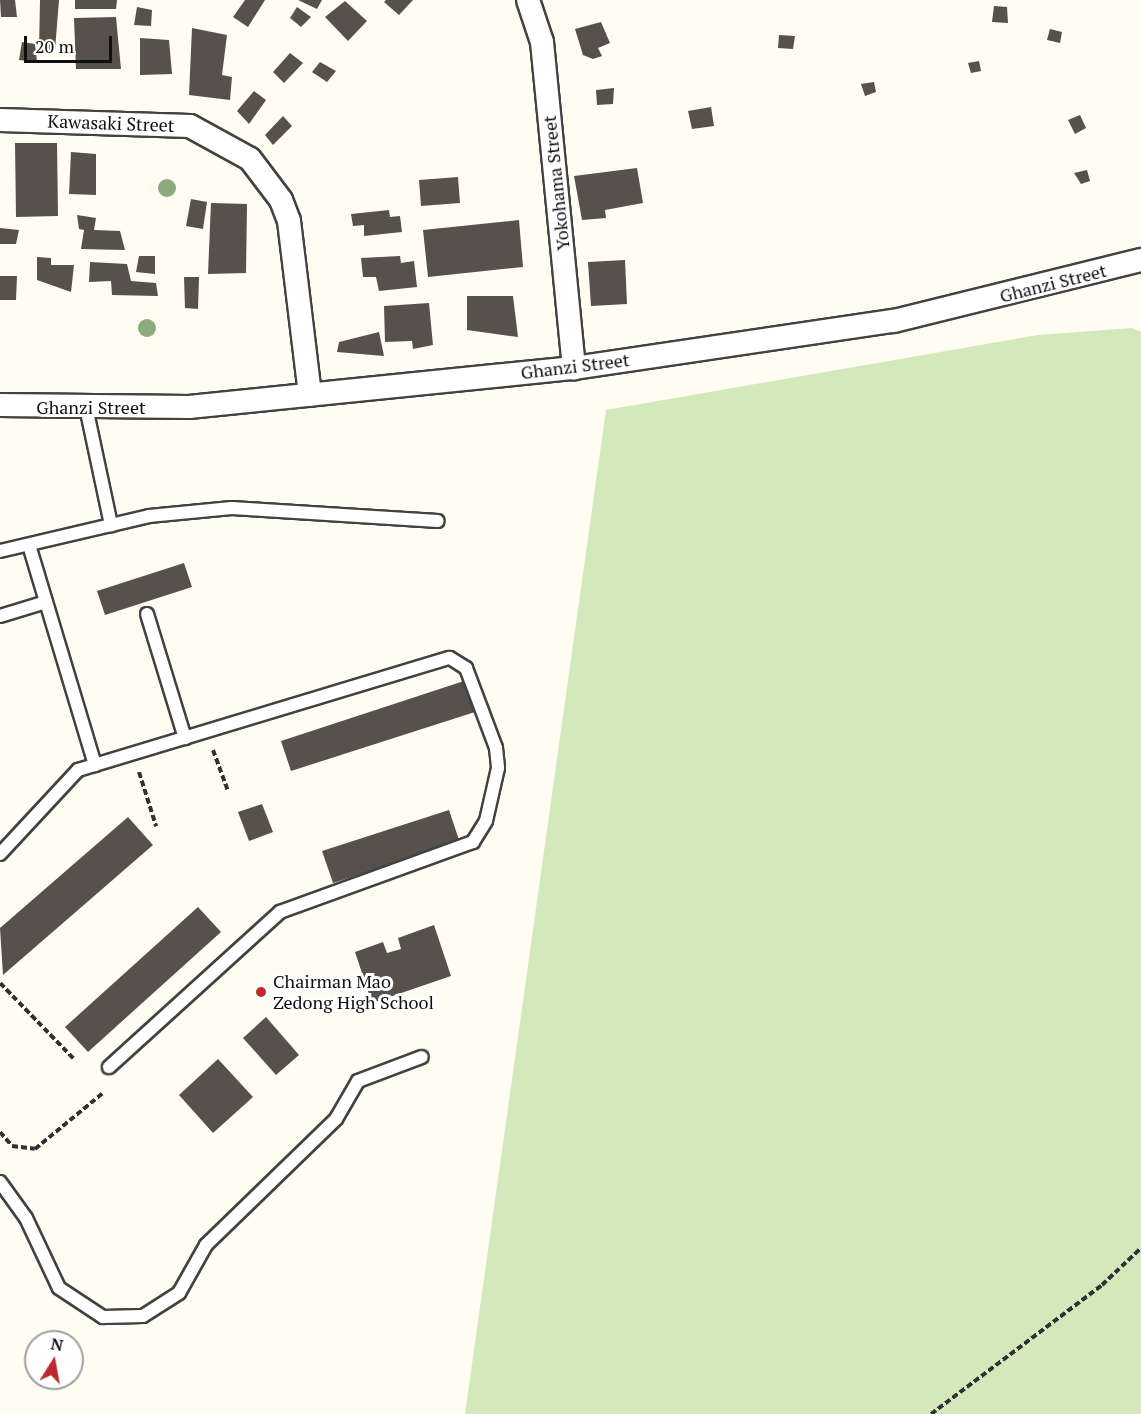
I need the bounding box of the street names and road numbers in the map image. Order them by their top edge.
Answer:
street label: Kawasaki Street [47,110,175,136]
street label: Yokohama Street [538,114,574,252]
street label: Ghanzi Street [997,259,1109,307]
street label: Ghanzi Street [519,349,631,383]
street label: Ghanzi Street [36,396,146,418]

